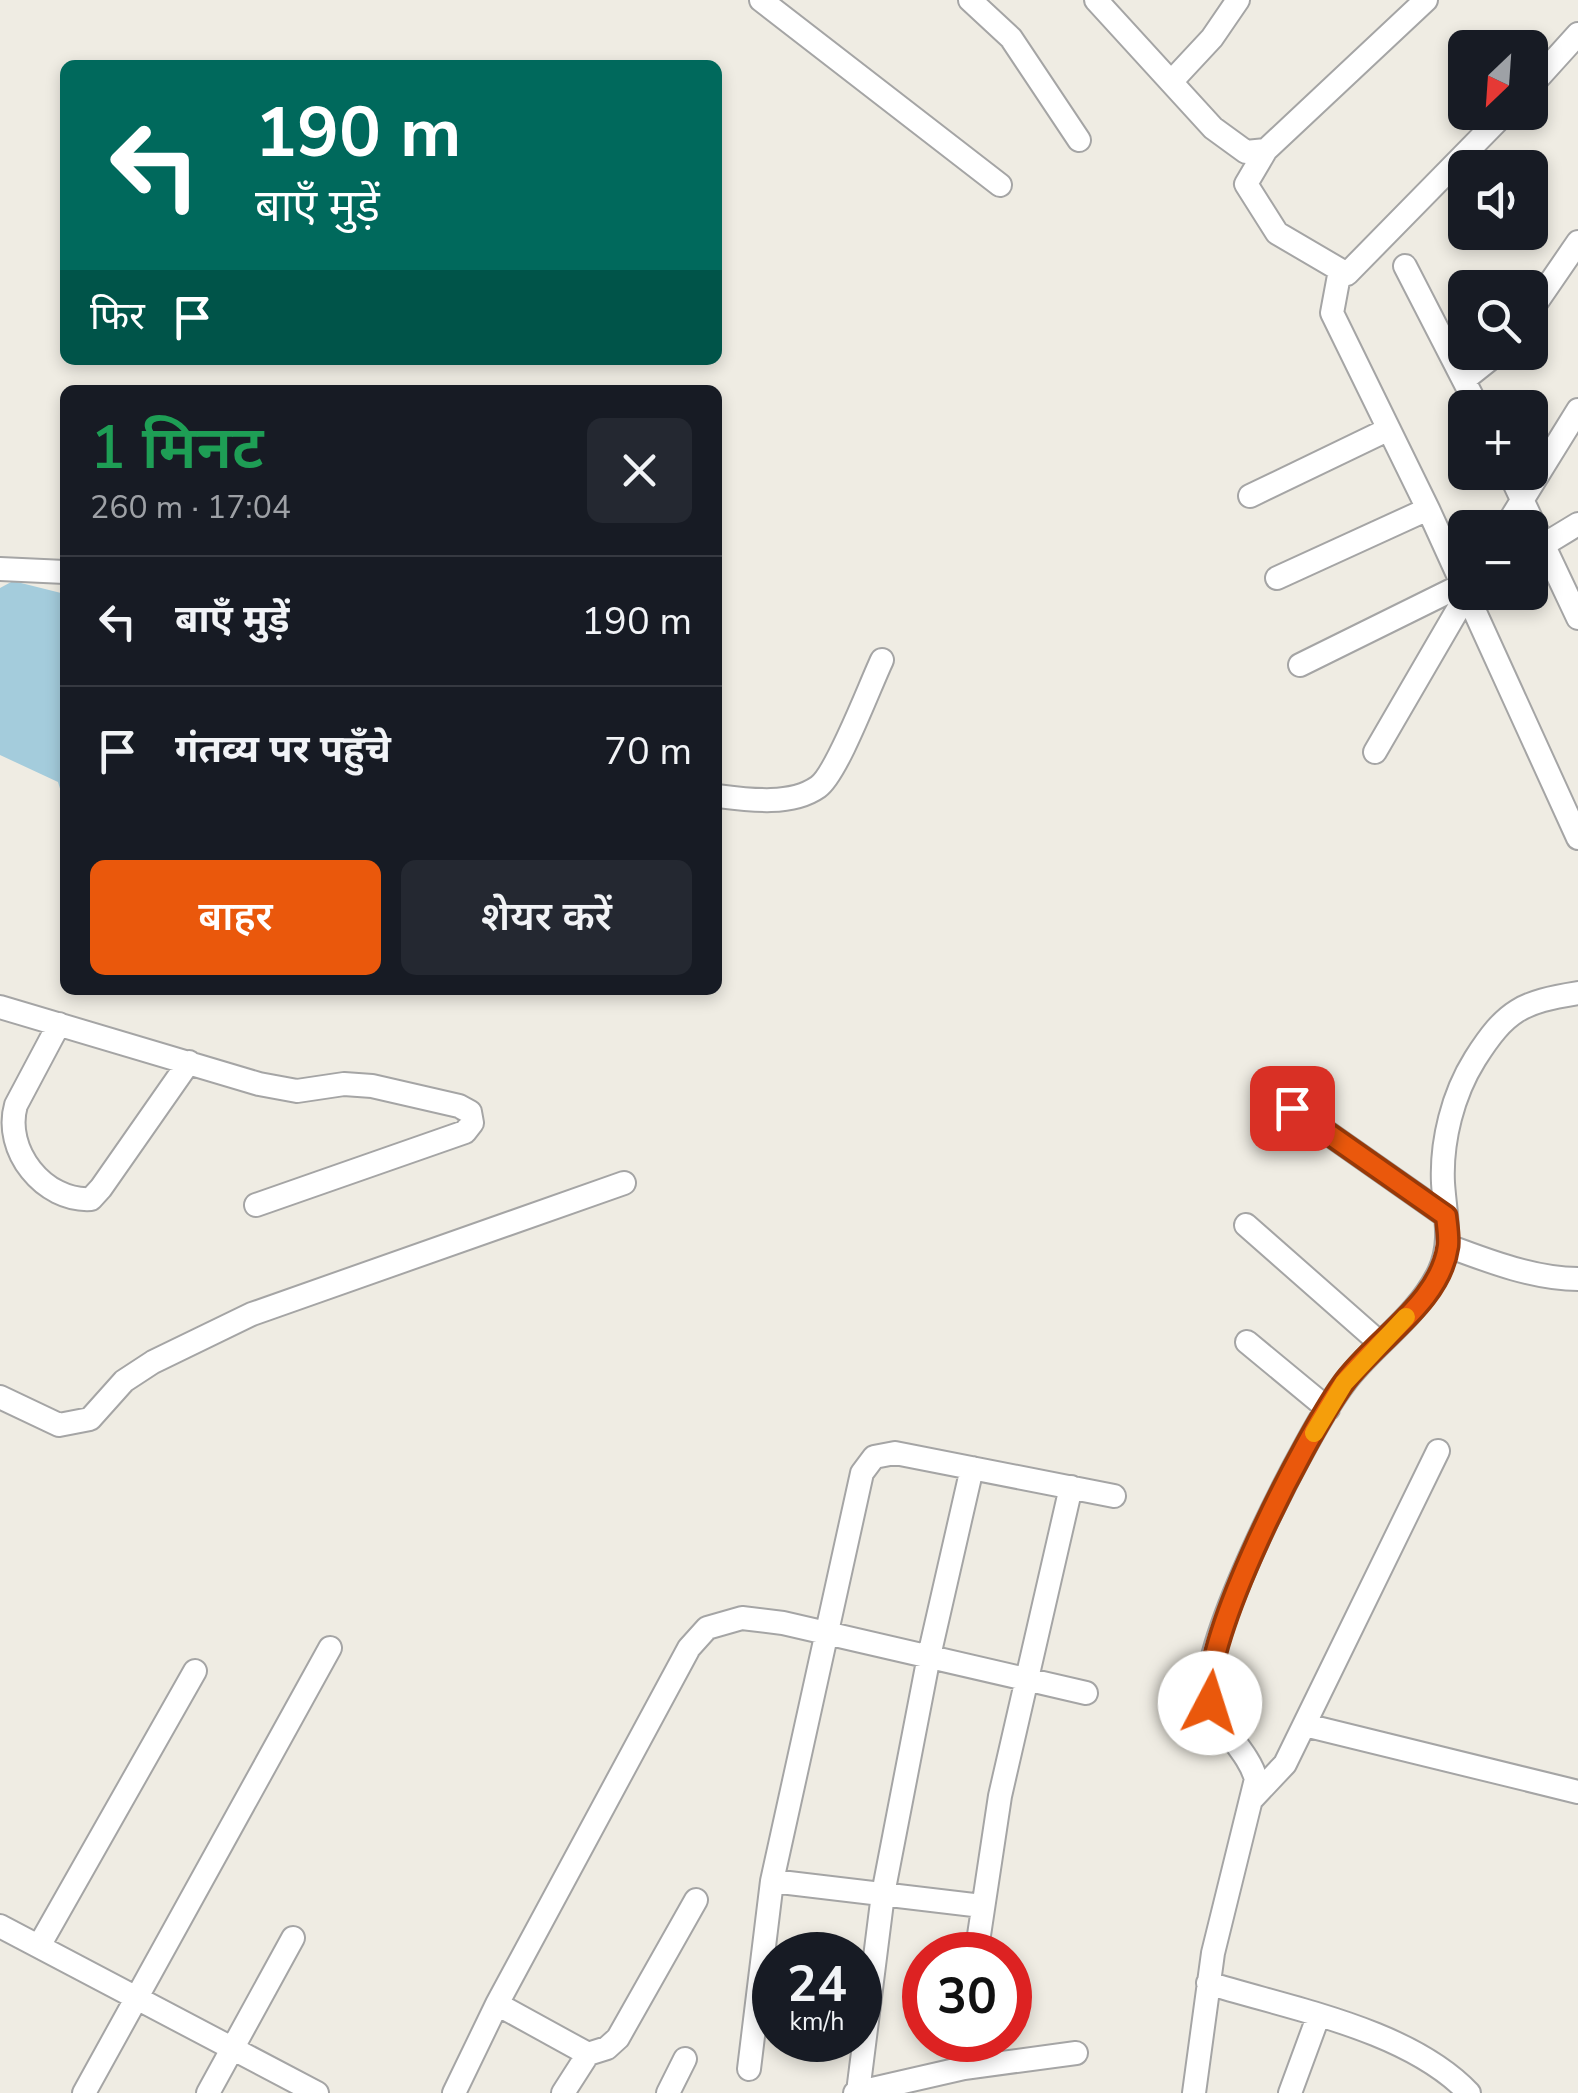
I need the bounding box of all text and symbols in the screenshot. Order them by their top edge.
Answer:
north arrow [1448,30,1548,130]
map controls [1448,30,1548,610]
text: 190 m [255,85,461,181]
icon: left [90,100,220,230]
button: sound [1448,150,1548,250]
text: बाएँ मुड़ें [255,176,380,237]
button: search [1448,270,1548,370]
icon: arrive [165,290,220,345]
text: फिर [90,291,145,342]
button: + [1448,390,1548,490]
text: 1 मिनट [90,407,264,489]
button: close [587,418,692,523]
text: 260 m · 17:04 [90,486,291,529]
button: − [1448,510,1548,610]
icon: left [90,594,145,649]
text: बाएँ मुड़ें [175,594,289,645]
text: 190 m [581,596,692,647]
icon: arrive [90,724,145,779]
text: गंतव्य पर पहुँचे [175,724,391,775]
text: 70 m [604,726,692,777]
button: बाहर [90,860,381,975]
button: शेयर करें [401,860,692,975]
pin [1250,1066,1335,1151]
icon: arrive [1265,1081,1320,1136]
position arrow [1158,1651,1262,1755]
speed limit sign: 30 [902,1932,1032,2062]
text: 24 [787,1950,847,2019]
text: km/h [789,2005,845,2039]

